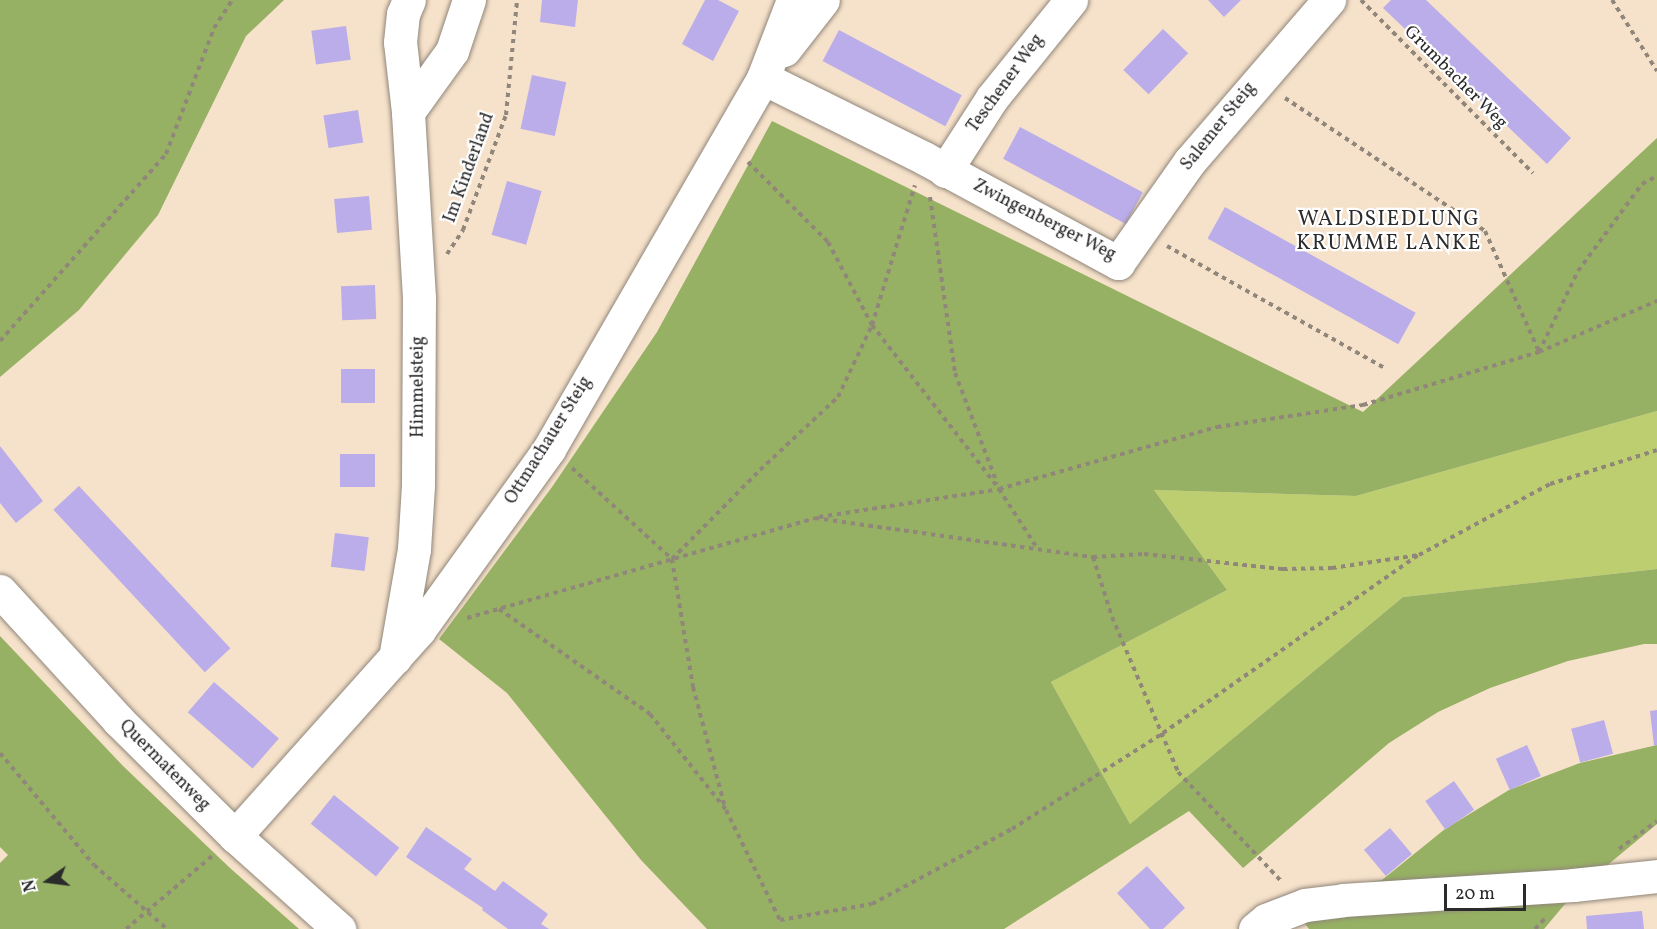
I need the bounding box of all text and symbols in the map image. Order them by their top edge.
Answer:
street label: Grumbacher Weg [1399,22,1511,134]
street label: Teschener Weg [963,30,1049,138]
street label: Salemer Steig [1177,78,1261,176]
street label: Im Kinderland [440,110,500,226]
street label: Zwingenberger Weg [969,175,1119,267]
district label: WALDSIEDLUNG KRUMME LANKE [1296,207,1482,257]
street label: Himmelsteig [408,336,430,438]
street label: Ottmachauer Steig [501,373,597,509]
street label: Quermatenweg [114,716,214,816]
north arrow [18,851,78,911]
scale bar [1447,872,1530,910]
text: N [18,877,43,894]
text: 20 m [1455,882,1495,907]

